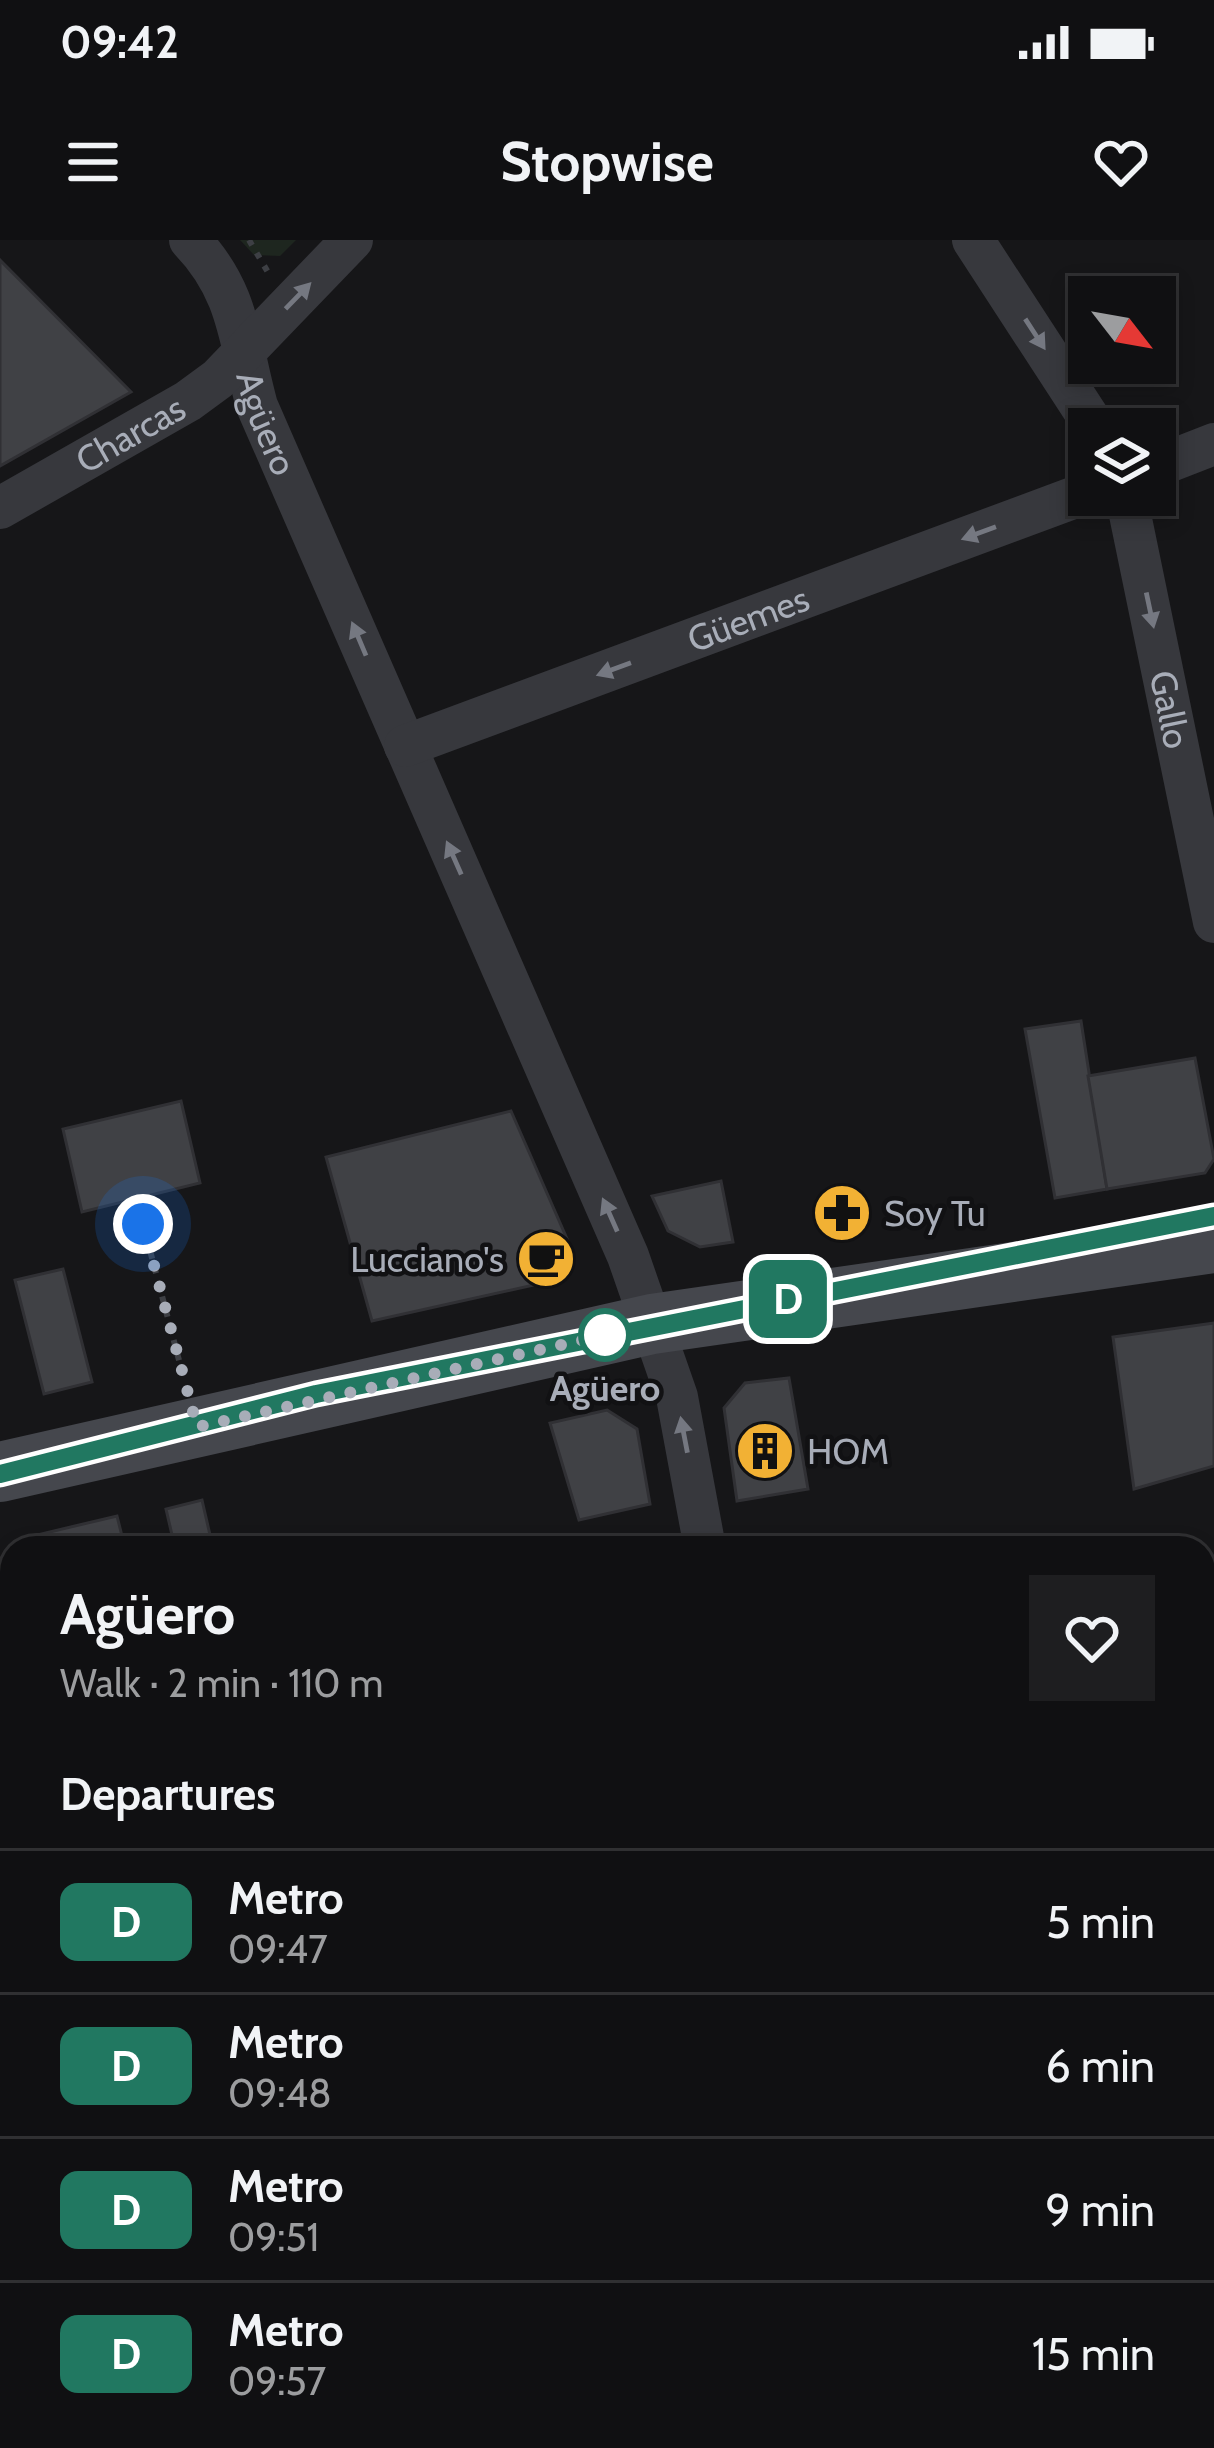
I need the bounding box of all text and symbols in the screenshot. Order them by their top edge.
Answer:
text: 09:42 [60,15,179,69]
icon: menu [60,129,126,195]
text: Stopwise [500,129,714,195]
icon: heart [1088,129,1154,195]
north arrow [1068,276,1176,384]
map controls [1068,276,1176,516]
one-way arrow [284,282,312,311]
one-way arrow [1023,318,1045,351]
street label: Agüero [227,367,306,482]
street label: Charcas [68,385,193,482]
button: layers [1068,408,1176,516]
one-way arrow [961,524,997,543]
street label: Güemes [681,576,815,661]
one-way arrow [1141,591,1160,629]
one-way arrow [348,621,368,656]
one-way arrow [596,660,632,679]
street label: Gallo [1141,667,1200,752]
one-way arrow [443,840,463,875]
pharmacy icon: Soy Tu [811,1182,873,1244]
place label: Soy Tu [884,1191,986,1235]
your location [113,1194,173,1254]
one-way arrow [600,1197,620,1232]
cafe icon: Lucciano's [515,1228,577,1290]
place label: Lucciano's [350,1237,504,1281]
line badge: D [749,1260,827,1338]
text: D [773,1273,803,1325]
marker: Agüero [580,1310,630,1360]
place label: Agüero [550,1366,660,1410]
one-way arrow [674,1415,693,1453]
building icon: HOM [734,1420,796,1482]
place label: HOM [807,1429,889,1473]
button: heart [1029,1575,1155,1701]
text: Agüero [60,1579,235,1648]
text: Walk · 2 min · 110 m [60,1659,384,1707]
text: Departures [60,1767,275,1821]
text: Metro [228,1871,344,1925]
text: 5 min [1046,1895,1155,1949]
text: D [111,1896,141,1948]
text: 09:47 [228,1925,328,1973]
text: Metro [228,2015,344,2069]
text: 6 min [1045,2039,1155,2093]
text: D [111,2040,141,2092]
text: 09:48 [228,2069,332,2117]
text: Metro [228,2159,344,2213]
text: 9 min [1045,2183,1155,2237]
text: D [111,2184,141,2236]
text: 09:51 [228,2213,319,2261]
text: Metro [228,2303,344,2357]
text: 15 min [1032,2327,1155,2381]
text: D [111,2328,141,2380]
text: 09:57 [228,2357,326,2405]

